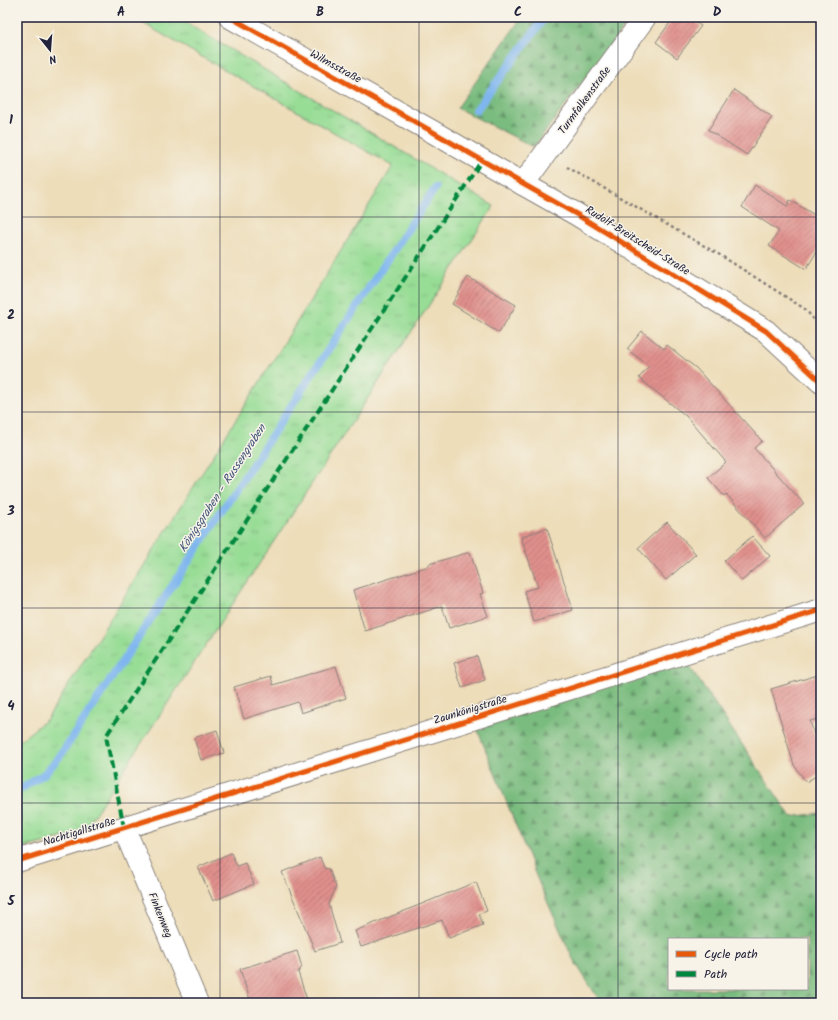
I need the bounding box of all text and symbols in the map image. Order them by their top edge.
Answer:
text: A [117,2,125,23]
text: B [316,2,324,23]
text: C [514,2,522,23]
text: D [713,2,722,23]
north arrow [30,30,70,70]
street label: Wilmsstraße [306,45,365,88]
text: N [47,49,59,68]
street label: Turmfalkenstraße [554,63,616,139]
text: 1 [9,110,13,131]
street label: Rudolf-Breitscheid-Straße [582,201,693,280]
text: 2 [7,305,15,326]
water label: Königsgraben - Russengraben [174,419,272,556]
text: 3 [6,501,15,522]
street label: Zaunkönigstraße [431,690,509,730]
text: 4 [7,696,15,717]
street label: Nachtigallstraße [41,812,118,852]
street label: Finkenweg [143,890,177,941]
text: 5 [7,891,16,912]
legend [668,938,808,990]
text: Cycle path [704,945,758,964]
text: Path [704,965,727,984]

